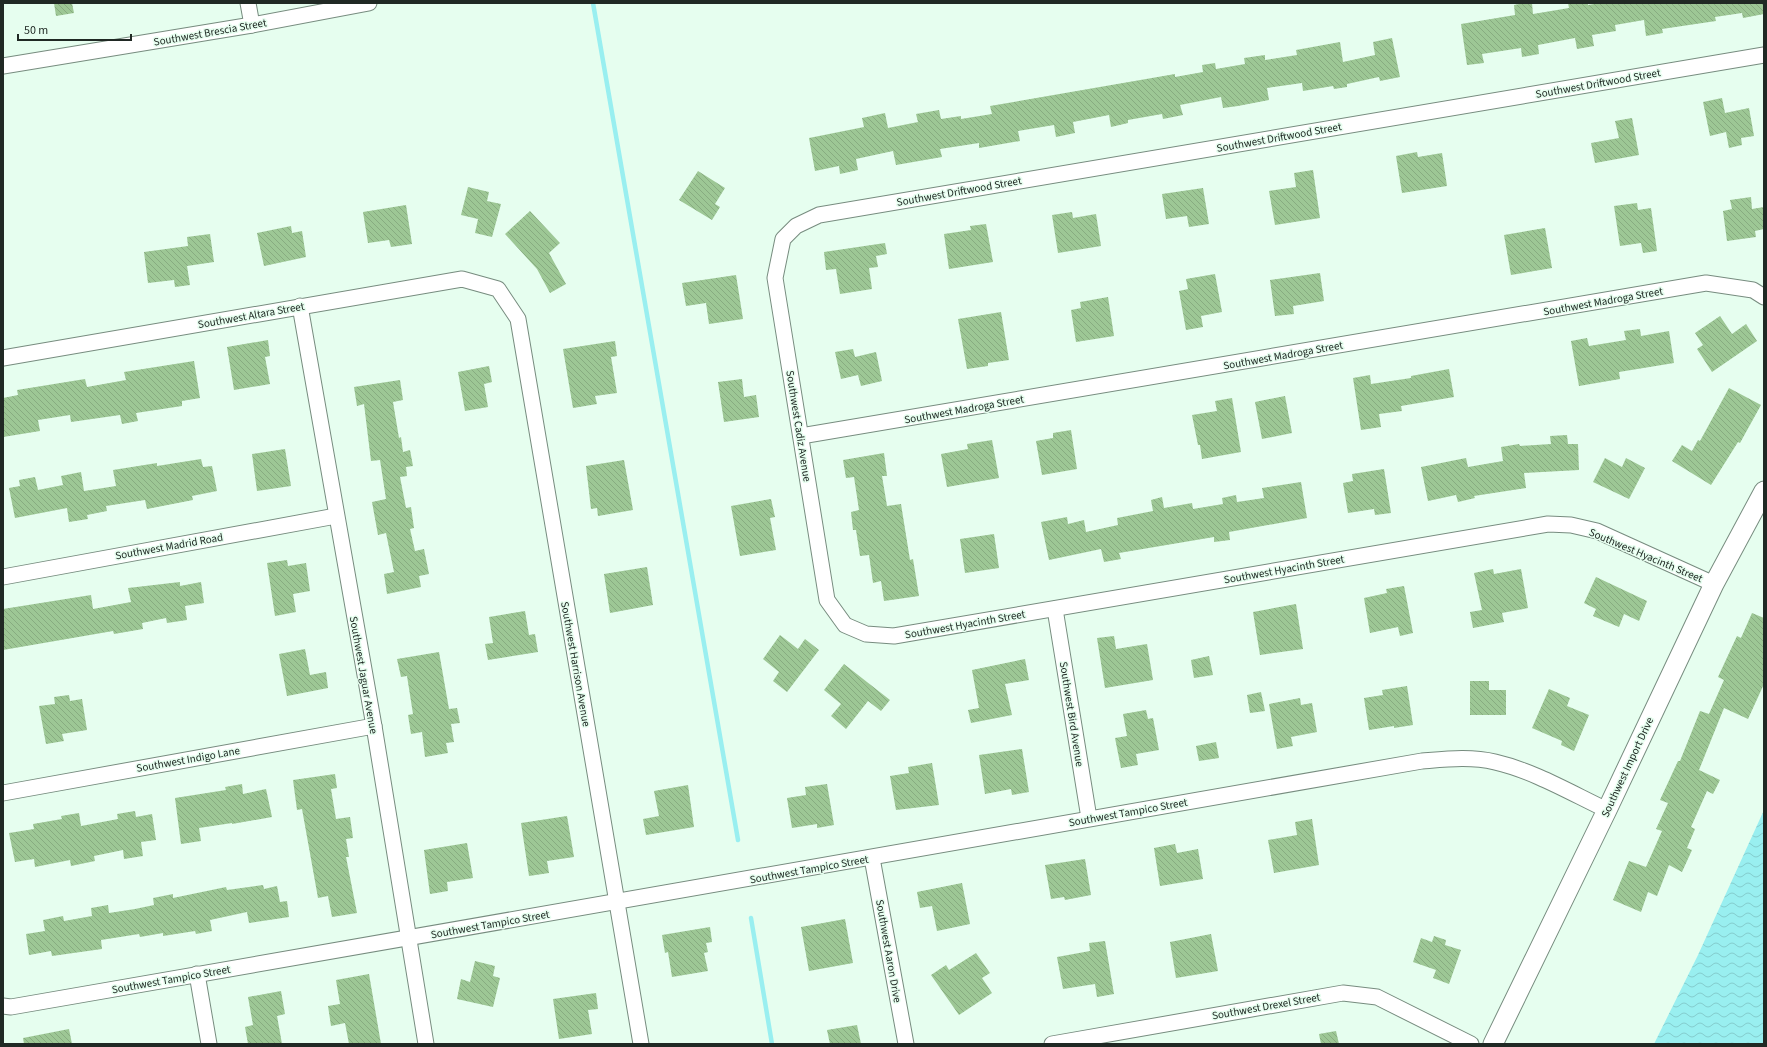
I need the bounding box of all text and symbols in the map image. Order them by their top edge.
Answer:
street label: Southwest Brescia Street [152,15,268,50]
scale bar [18,16,131,42]
text: 50 m [24,22,48,39]
street label: Southwest Driftwood Street [1534,65,1662,102]
street label: Southwest Driftwood Street [1215,119,1343,156]
street label: Southwest Driftwood Street [895,173,1023,210]
street label: Southwest Madroga Street [1542,284,1664,319]
street label: Southwest Altara Street [197,299,306,332]
street label: Southwest Madroga Street [1222,338,1344,373]
street label: Southwest Cadiz Avenue [782,369,815,483]
street label: Southwest Madroga Street [903,392,1025,427]
street label: Southwest Hyacinth Street [1587,525,1705,586]
street label: Southwest Madrid Road [114,530,224,563]
street label: Southwest Hyacinth Street [1223,551,1346,587]
street label: Southwest Harrison Avenue [557,600,594,728]
street label: Southwest Hyacinth Street [904,606,1027,642]
street label: Southwest Jaguar Avenue [346,615,381,735]
street label: Southwest Bird Avenue [1056,660,1087,768]
street label: Southwest Import Drive [1598,714,1657,820]
street label: Southwest Indigo Lane [135,743,242,776]
street label: Southwest Tampico Street [1068,795,1189,830]
street label: Southwest Tampico Street [749,852,870,887]
street label: Southwest Aaron Drive [872,898,905,1004]
street label: Southwest Tampico Street [430,907,551,942]
street label: Southwest Tampico Street [111,962,232,997]
street label: Southwest Drexel Street [1211,990,1322,1023]

